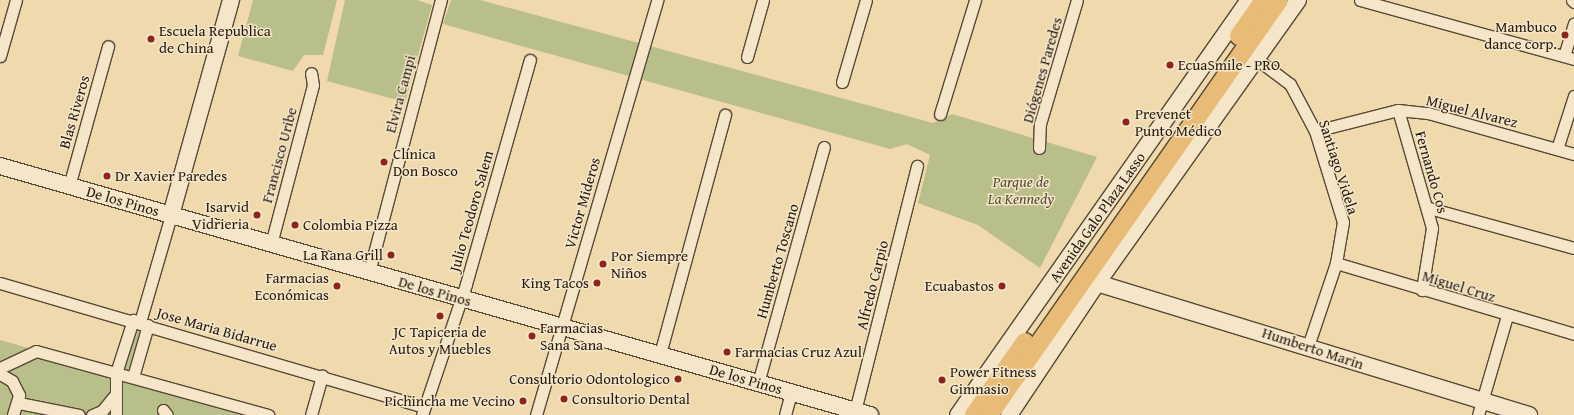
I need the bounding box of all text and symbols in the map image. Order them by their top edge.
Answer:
street label: Diógenes Paredes [1018,15,1066,125]
place label: Mambuco dance corp. [1484,17,1557,52]
place label: Escuela Republica de China [159,21,271,56]
marker: Mambuco dance corp. [1560,30,1570,40]
marker: Escuela Republica de China [146,34,156,44]
street label: Elvira Campi [381,53,419,135]
place label: EcuaSmile - PRO [1178,56,1280,74]
marker: EcuaSmile - PRO [1165,60,1175,70]
street label: Blas Riveros [55,73,93,151]
street label: Miguel Alvarez [1424,91,1520,131]
place label: Prevenet Punto Médico [1135,104,1222,139]
street label: Francisco Uribe [258,105,300,205]
marker: Prevenet Punto Médico [1120,116,1132,128]
street label: Santiago Videla [1315,118,1363,216]
street label: Fernando Cos [1412,129,1452,215]
place label: Clínica Don Bosco [393,144,458,179]
street label: Julio Teodoro Salem [445,148,497,274]
street label: Avenida Galo Plaza Lasso [1045,148,1149,286]
street label: Victor Mideros [560,155,604,251]
marker: Clínica Don Bosco [378,156,390,168]
place label: Dr Xavier Paredes [115,167,227,185]
marker: Dr Xavier Paredes [102,171,112,181]
park label: Parque de La Kennedy [988,172,1054,207]
street label: De los Pinos [85,182,161,220]
place label: Isarvid Vidrieria [192,197,249,232]
street label: Humberto Toscano [752,201,802,321]
marker: Isarvid Vidrieria [252,210,262,220]
place label: Colombia Pizza [303,216,398,234]
marker: Colombia Pizza [290,220,300,230]
street label: Alfredo Carpio [852,238,892,332]
place label: La Rana Grill [303,246,383,264]
place label: Por Siempre Niños [611,246,688,281]
marker: La Rana Grill [386,250,396,260]
marker: Por Siempre Niños [598,259,608,269]
street label: Miguel Cruz [1420,266,1498,306]
place label: Farmacias Económicas [255,268,329,303]
street label: De los Pinos [397,272,473,310]
place label: King Tacos [522,274,589,292]
place label: Ecuabastos [925,277,994,295]
marker: King Tacos [592,278,602,288]
marker: Farmacias Económicas [332,281,342,291]
marker: Ecuabastos [997,281,1007,291]
street label: Jose Maria Bidarrue [155,303,279,355]
marker: JC Tapiceria de Autos y Muebles [435,311,445,321]
place label: Farmacias Sana Sana [540,318,603,353]
place label: JC Tapiceria de Autos y Muebles [389,322,491,357]
street label: Humberto Marin [1260,323,1366,373]
marker: Farmacias Sana Sana [527,331,537,341]
place label: Farmacias Cruz Azul [735,343,862,361]
marker: Farmacias Cruz Azul [722,347,732,357]
street label: De los Pinos [708,360,784,398]
place label: Power Fitness Gimnasio [950,362,1037,397]
place label: Consultorio Odontologico [509,370,670,388]
marker: Consultorio Odontologico [673,374,683,384]
marker: Power Fitness Gimnasio [937,375,947,385]
place label: Consultorio Dental [572,390,690,408]
place label: Pichincha me Vecino [384,392,515,410]
marker: Consultorio Dental [559,394,569,404]
marker: Pichincha me Vecino [518,396,528,406]

